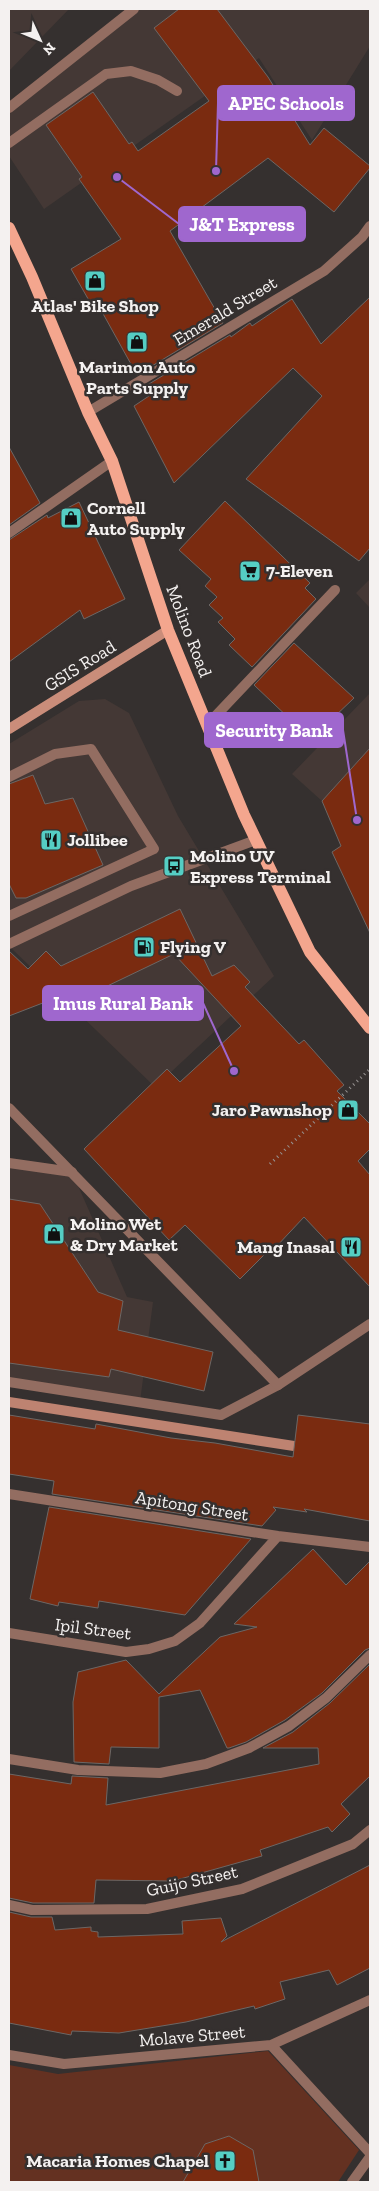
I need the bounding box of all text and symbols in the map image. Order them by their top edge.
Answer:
north arrow [15,15,65,65]
text: N [39,39,59,59]
callout: APEC Schools [218,86,354,120]
text: APEC Schools [228,92,344,115]
callout: J&T Express [179,207,305,241]
text: J&T Express [189,213,295,236]
shop icon: Atlas' Bike Shop [83,269,107,293]
street label: Emerald Street [169,271,281,351]
place label: Atlas' Bike Shop [31,295,159,317]
shop icon: Marimon Auto Parts Supply [125,330,149,354]
place label: Marimon Auto Parts Supply [79,356,196,399]
place label: Cornell Auto Supply [87,497,186,540]
shop icon: Cornell Auto Supply [59,506,83,530]
supermarket icon: 7-Eleven [238,559,262,583]
place label: 7-Eleven [266,560,333,582]
street label: Molino Road [161,582,217,680]
street label: GSIS Road [40,635,120,697]
callout: Security Bank [205,713,343,747]
text: Security Bank [215,719,333,742]
restaurant icon: Jollibee [39,828,63,852]
place label: Jollibee [67,829,128,851]
place label: Molino UV Express Terminal [190,845,331,888]
bus stop icon: Molino UV Express Terminal [162,854,186,878]
fuel station icon: Flying V [132,935,156,959]
place label: Flying V [160,936,227,958]
callout: Imus Rural Bank [43,986,203,1020]
text: Imus Rural Bank [53,992,193,1015]
shop icon: Jaro Pawnshop [336,1098,360,1122]
place label: Jaro Pawnshop [212,1099,332,1121]
place label: Molino Wet & Dry Market [70,1213,179,1256]
shop icon: Molino Wet & Dry Market [42,1222,66,1246]
restaurant icon: Mang Inasal [339,1235,363,1259]
place label: Mang Inasal [237,1236,335,1258]
street label: Apitong Street [134,1486,250,1526]
street label: Ipil Street [54,1613,133,1645]
street label: Guijo Street [144,1861,240,1901]
street label: Molave Street [138,2020,246,2052]
church icon: Macaria Homes Chapel [213,2149,237,2173]
place label: Macaria Homes Chapel [26,2150,209,2172]

